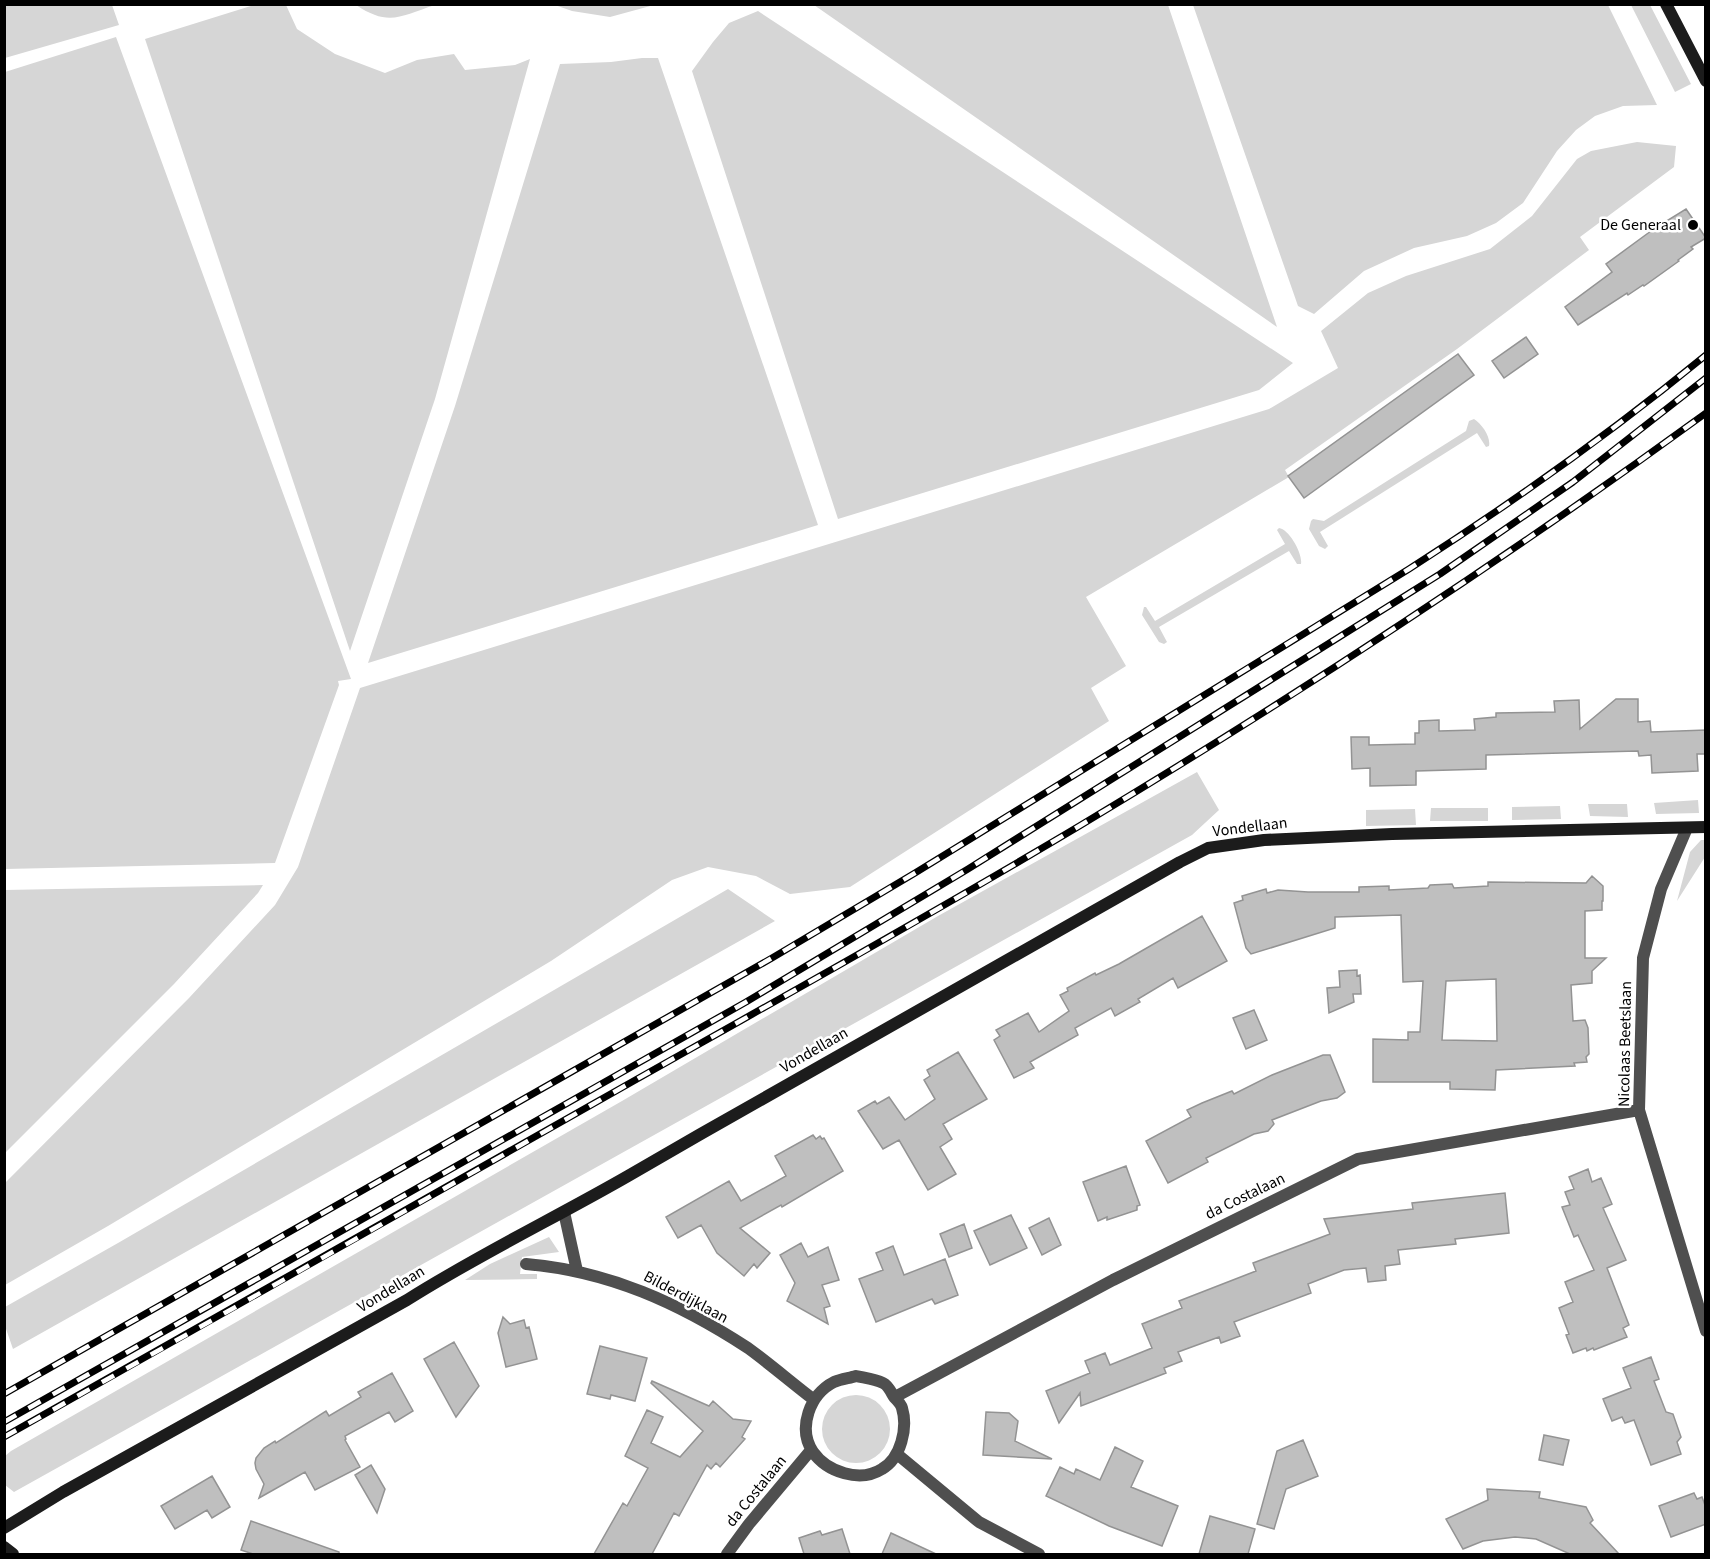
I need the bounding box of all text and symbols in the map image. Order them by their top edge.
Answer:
place label: De Generaal [1600,214,1681,236]
marker: De Generaal [1686,218,1700,232]
street label: Vondellaan [1211,811,1289,843]
street label: Nicolaas Beetslaan [1613,981,1637,1107]
street label: Vondellaan [776,1022,852,1078]
street label: da Costalaan [1201,1167,1289,1225]
street label: Vondellaan [353,1260,429,1318]
street label: Bilderdijklaan [640,1265,732,1329]
street label: da Costalaan [720,1451,792,1531]

